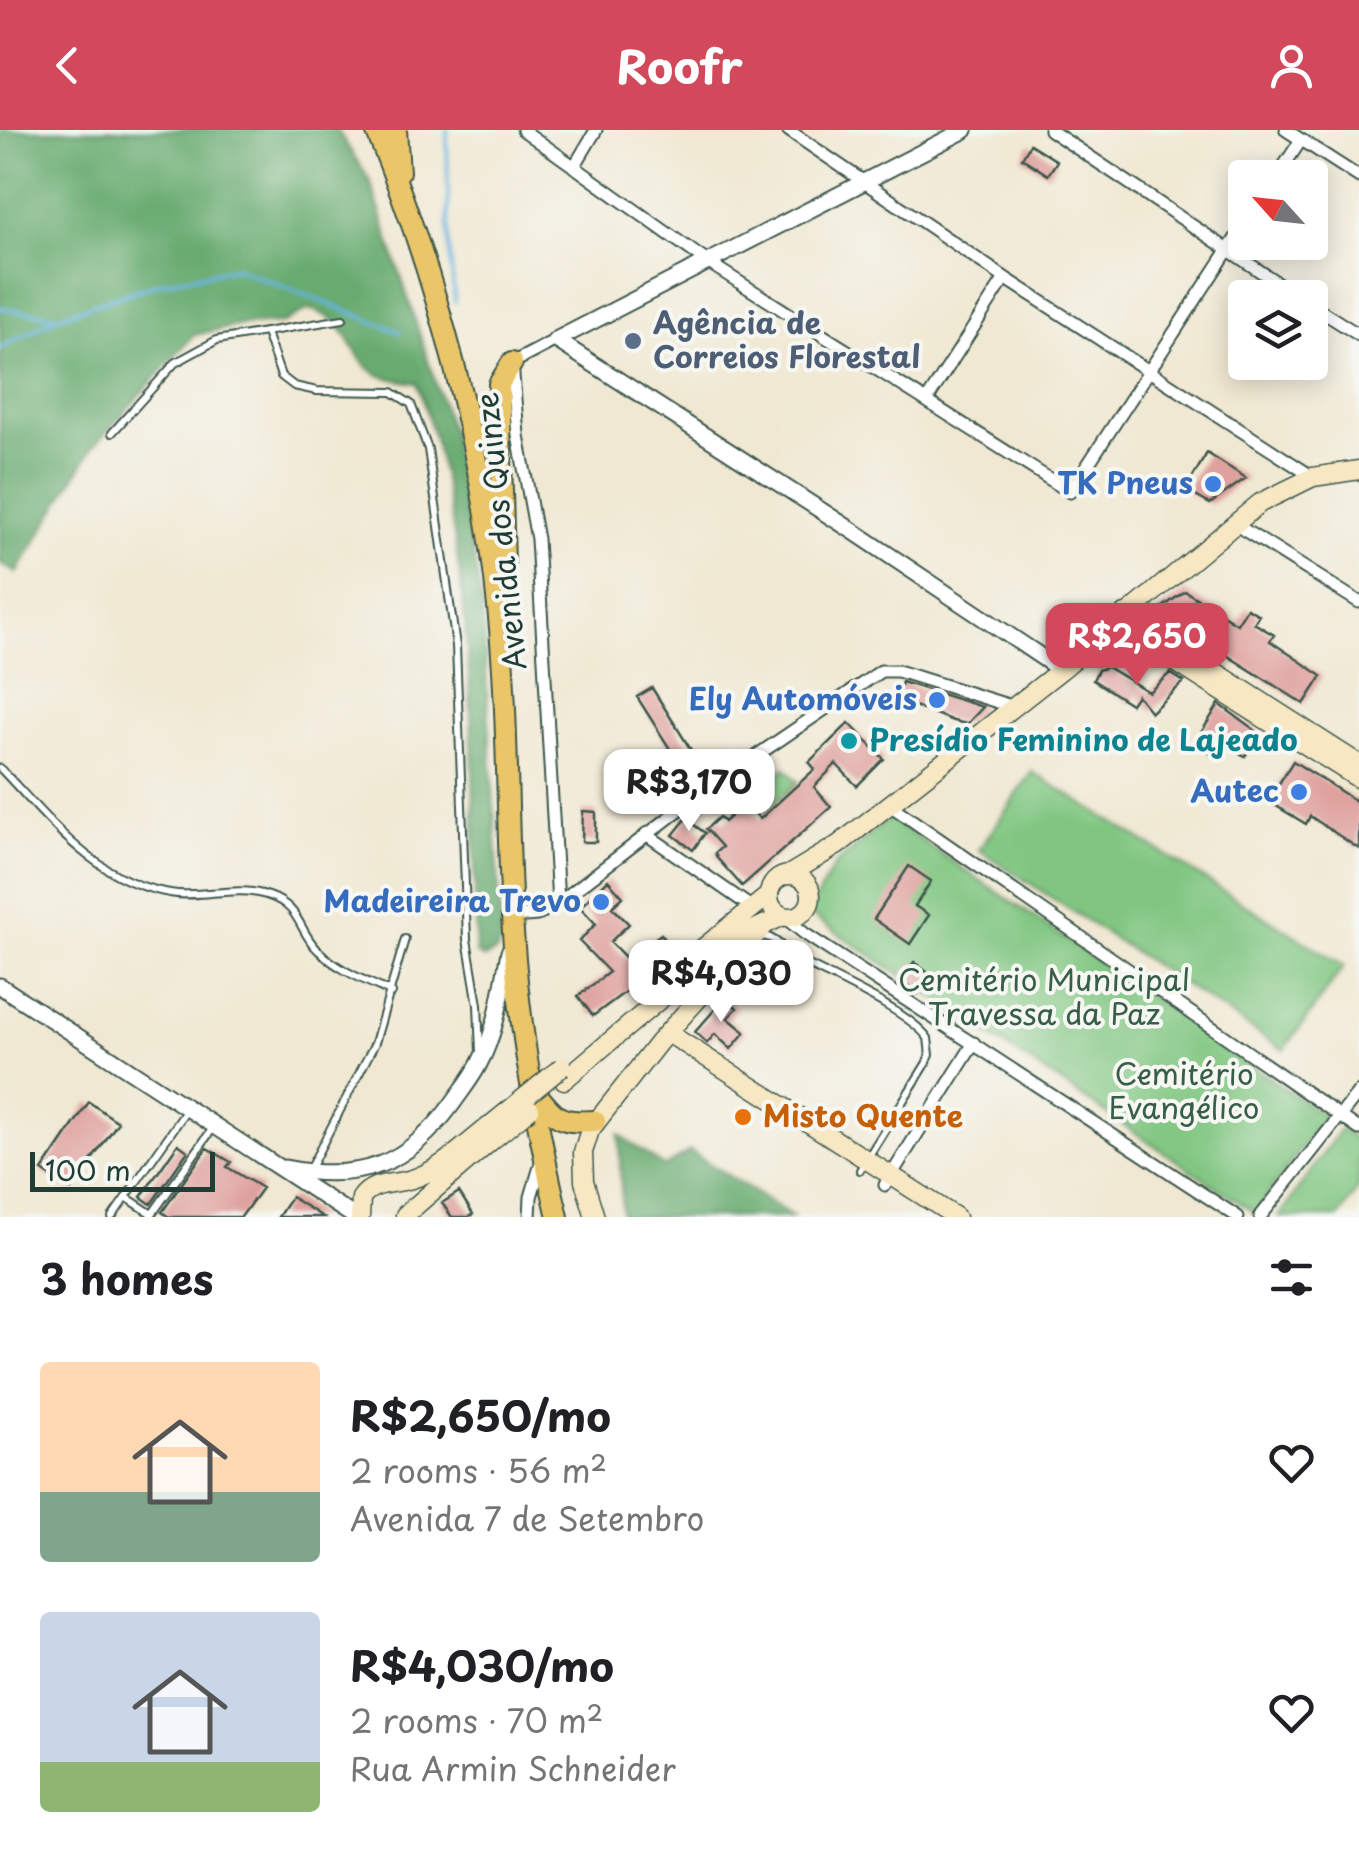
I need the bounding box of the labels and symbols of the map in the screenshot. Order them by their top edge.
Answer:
north arrow [1228,160,1328,260]
place label: Agência de Correios Florestal [653,299,920,378]
marker: Agência de Correios Florestal [622,330,644,352]
street label: Avenida dos Quinze [463,390,536,672]
place label: TK Pneus [1057,459,1193,504]
marker: TK Pneus [1202,473,1224,495]
pin: R$2,650 [1045,603,1229,688]
place label: Ely Automóveis [689,675,917,720]
marker: Ely Automóveis [926,689,948,711]
place label: Presídio Feminino de Lajeado [869,716,1298,761]
marker: Presídio Feminino de Lajeado [838,730,860,752]
pin: R$3,170 [597,749,781,834]
place label: Autec [1191,767,1279,812]
marker: Autec [1288,781,1310,803]
place label: Madeireira Trevo [323,877,581,922]
marker: Madeireira Trevo [590,891,612,913]
pin: R$4,030 [629,940,813,1025]
park label: Cemitério Municipal Travessa da Paz [898,956,1190,1035]
park label: Cemitério Evangélico [1108,1050,1260,1129]
place label: Misto Quente [763,1092,963,1137]
marker: Misto Quente [732,1106,754,1128]
scale bar [30,1147,215,1192]

